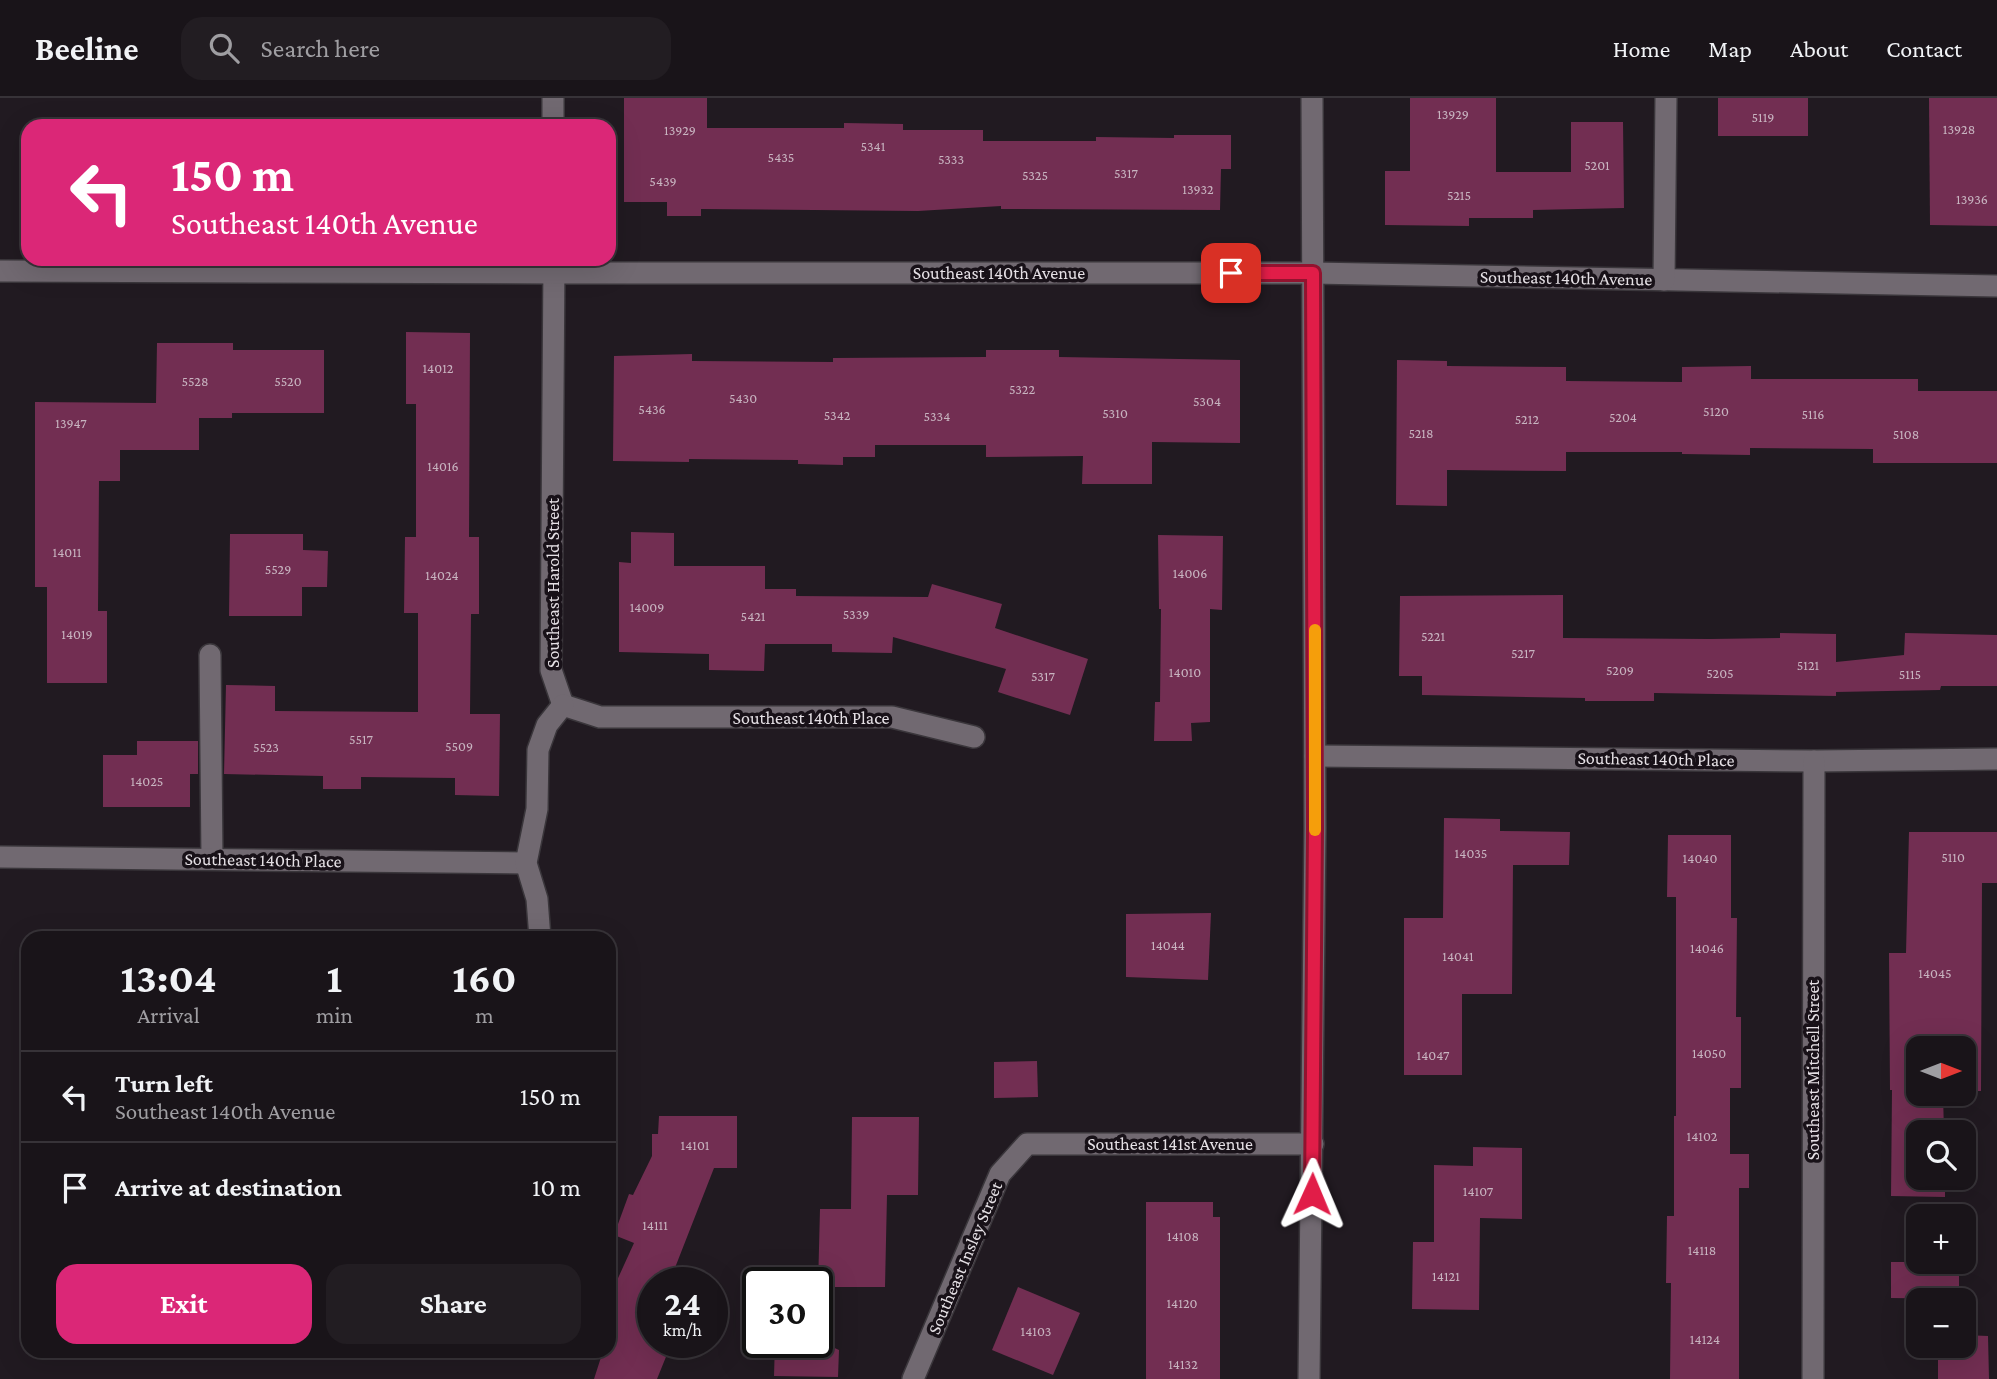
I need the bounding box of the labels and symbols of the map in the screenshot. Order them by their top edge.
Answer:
house number: 13929 [1437,106,1469,122]
house number: 5119 [1752,109,1774,125]
house number: 13928 [1943,121,1975,137]
house number: 13929 [664,122,696,138]
house number: 5341 [861,138,886,154]
house number: 5435 [768,149,794,165]
house number: 5333 [938,151,964,167]
house number: 5201 [1584,157,1610,173]
house number: 5317 [1114,165,1139,181]
house number: 5325 [1022,167,1048,183]
house number: 5439 [649,173,677,189]
house number: 13932 [1182,181,1214,197]
house number: 5215 [1447,187,1471,203]
house number: 13936 [1956,191,1988,207]
pin [1201,243,1261,303]
street label: Southeast 140th Avenue [913,263,1085,283]
street label: Southeast 140th Avenue [1480,266,1653,290]
house number: 14012 [422,360,454,376]
house number: 5528 [182,373,208,389]
house number: 5520 [274,373,302,389]
house number: 5322 [1009,381,1035,397]
house number: 5430 [729,390,757,406]
house number: 5304 [1193,393,1221,409]
house number: 5436 [638,401,666,417]
house number: 5120 [1703,403,1729,419]
house number: 5310 [1102,405,1128,421]
house number: 5116 [1802,406,1824,422]
house number: 5342 [824,407,851,423]
house number: 5334 [924,408,950,424]
house number: 5204 [1609,409,1637,425]
house number: 5212 [1515,411,1539,427]
house number: 13947 [55,415,87,431]
house number: 5218 [1408,425,1434,441]
house number: 5108 [1893,426,1919,442]
house number: 14016 [427,458,459,474]
street label: Southeast Harold Street [543,497,563,668]
house number: 14011 [52,544,82,560]
house number: 5529 [265,561,291,577]
house number: 14006 [1173,565,1207,581]
house number: 14024 [425,567,459,583]
house number: 14009 [630,599,664,615]
house number: 5339 [843,606,869,622]
house number: 5421 [741,608,766,624]
house number: 14019 [61,626,93,642]
house number: 5221 [1421,628,1445,644]
house number: 5217 [1511,645,1536,661]
house number: 5121 [1797,657,1820,673]
house number: 5209 [1606,662,1634,678]
house number: 14010 [1169,664,1201,680]
house number: 5205 [1706,665,1734,681]
house number: 5115 [1899,666,1921,682]
house number: 5317 [1031,668,1056,684]
street label: Southeast 140th Place [733,708,890,728]
house number: 5517 [349,731,374,747]
house number: 5509 [445,738,473,754]
house number: 5523 [253,739,279,755]
street label: Southeast 140th Place [1577,748,1735,770]
house number: 14025 [131,773,163,789]
house number: 14035 [1455,845,1487,861]
street label: Southeast 140th Place [184,849,342,871]
house number: 5110 [1941,849,1965,865]
house number: 14040 [1683,850,1717,866]
house number: 14044 [1151,937,1185,953]
house number: 14046 [1690,940,1724,956]
house number: 14041 [1442,948,1474,964]
house number: 14045 [1918,965,1952,981]
street label: Southeast Mitchell Street [1803,979,1823,1160]
north arrow [1906,1036,1976,1106]
house number: 14050 [1692,1045,1726,1061]
house number: 14047 [1417,1047,1450,1063]
house number: 14102 [1687,1128,1718,1144]
street label: Southeast 141st Avenue [1087,1134,1253,1154]
house number: 14101 [680,1137,710,1153]
position arrow [1275,1157,1349,1231]
street label: Southeast Insley Street [924,1178,1007,1337]
house number: 14107 [1463,1183,1494,1199]
house number: 14111 [642,1217,668,1233]
house number: 14108 [1167,1228,1199,1244]
house number: 14118 [1688,1242,1716,1258]
speed limit sign: 30 [742,1267,833,1358]
house number: 14121 [1432,1268,1460,1284]
house number: 14120 [1166,1295,1198,1311]
house number: 14103 [1021,1323,1051,1339]
house number: 14124 [1690,1331,1720,1347]
house number: 14132 [1168,1356,1198,1372]

